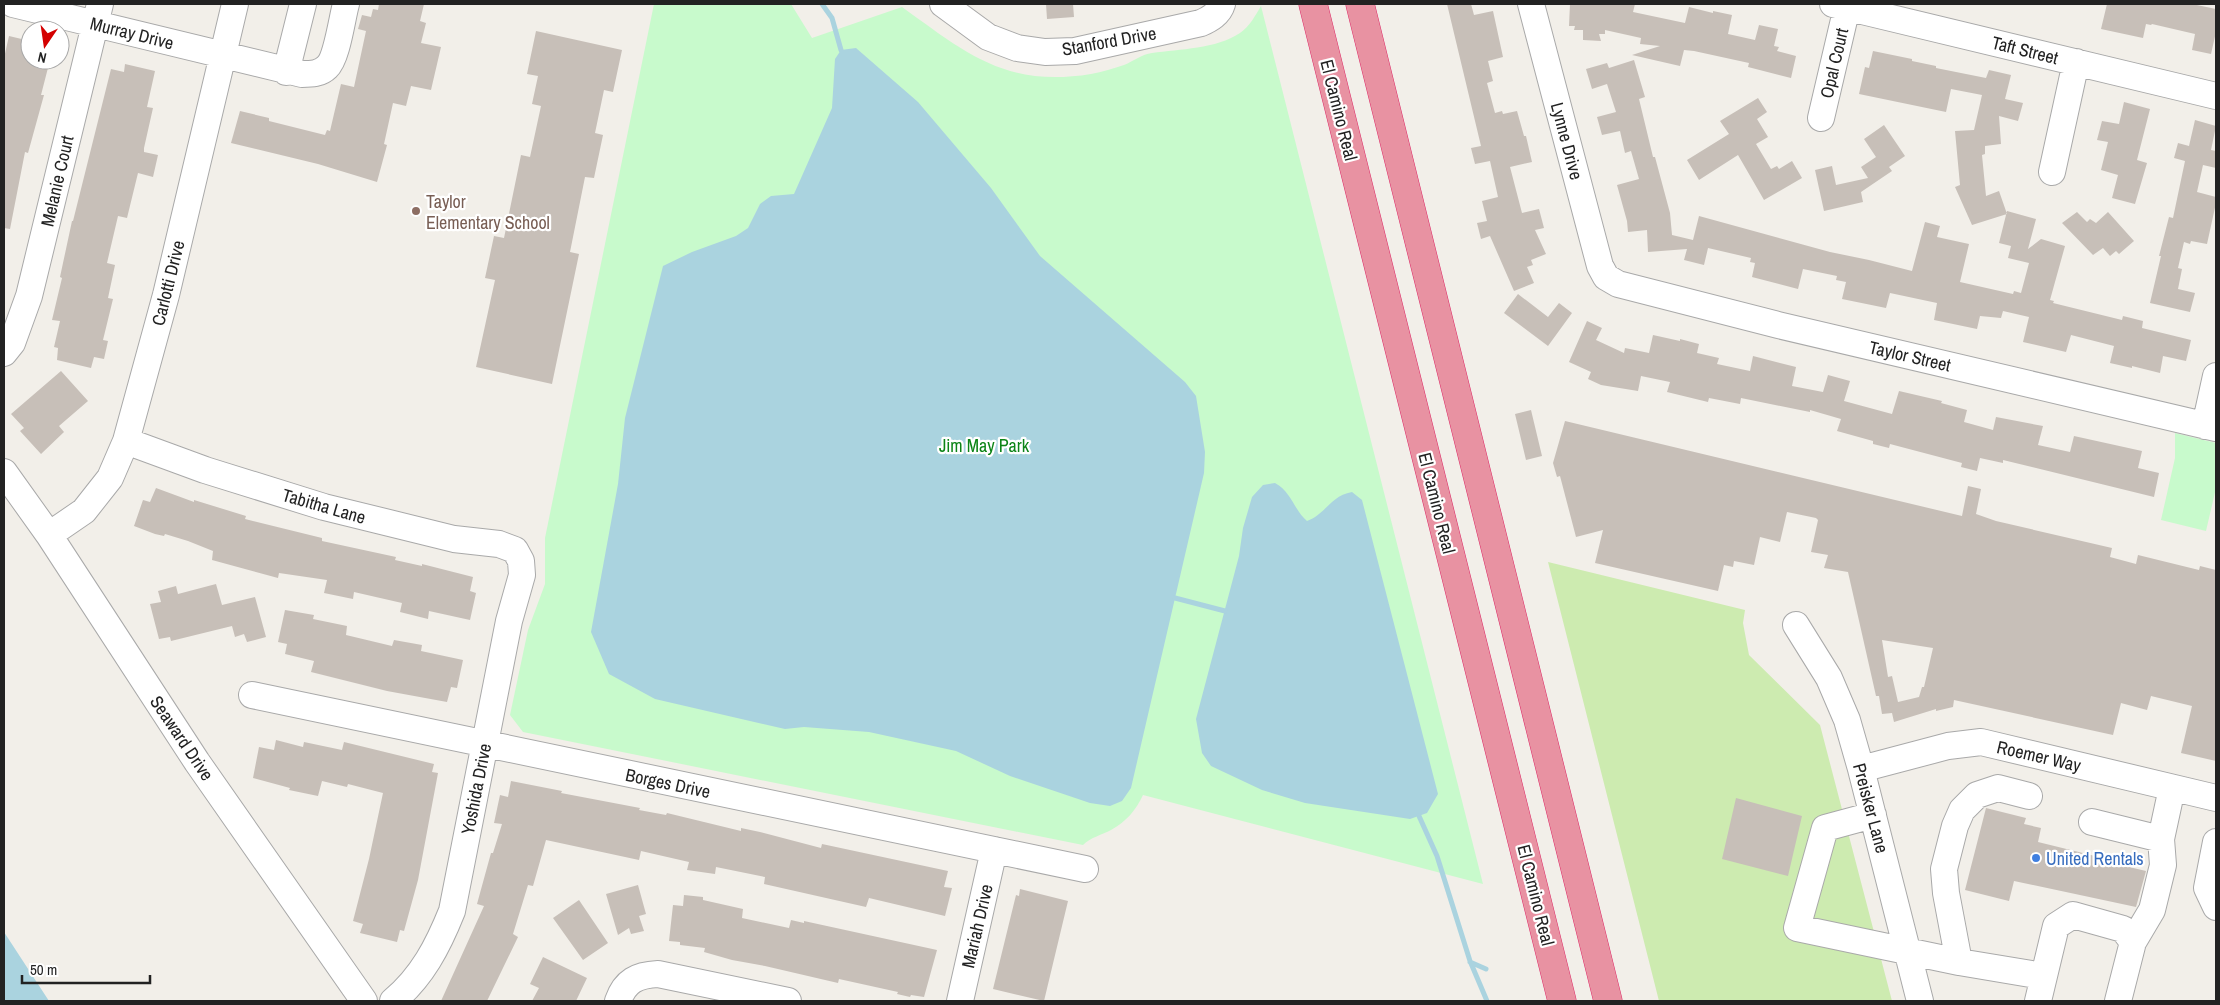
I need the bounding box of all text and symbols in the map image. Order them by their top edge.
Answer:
street label: Murray Drive [88,11,176,55]
north arrow [20,20,70,70]
street label: Stanford Drive [1060,20,1158,62]
street label: Opal Court [1814,25,1854,101]
street label: Taft Street [1989,30,2061,70]
text: N [36,48,48,67]
street label: El Camino Real [1314,57,1364,163]
street label: Lynne Drive [1545,100,1589,182]
street label: Melanie Court [34,133,80,229]
place label: Taylor Elementary School [426,189,550,235]
marker: Taylor Elementary School [410,205,422,217]
street label: Carlotti Drive [145,238,191,328]
street label: Taylor Street [1867,334,1953,378]
park label: Jim May Park [939,433,1030,458]
street label: El Camino Real [1412,450,1462,556]
street label: Tabitha Lane [279,482,369,530]
street label: Seaward Drive [144,691,220,785]
street label: Roemer Way [1994,734,2084,778]
street label: Yoshida Drive [455,741,497,837]
street label: Preisker Lane [1847,760,1895,856]
street label: Borges Drive [623,762,713,804]
street label: El Camino Real [1511,842,1561,948]
place label: United Rentals [2046,846,2144,871]
marker: United Rentals [2030,852,2042,864]
street label: Mariah Drive [955,882,999,970]
scale bar [22,952,150,984]
text: 50 m [30,959,57,980]

